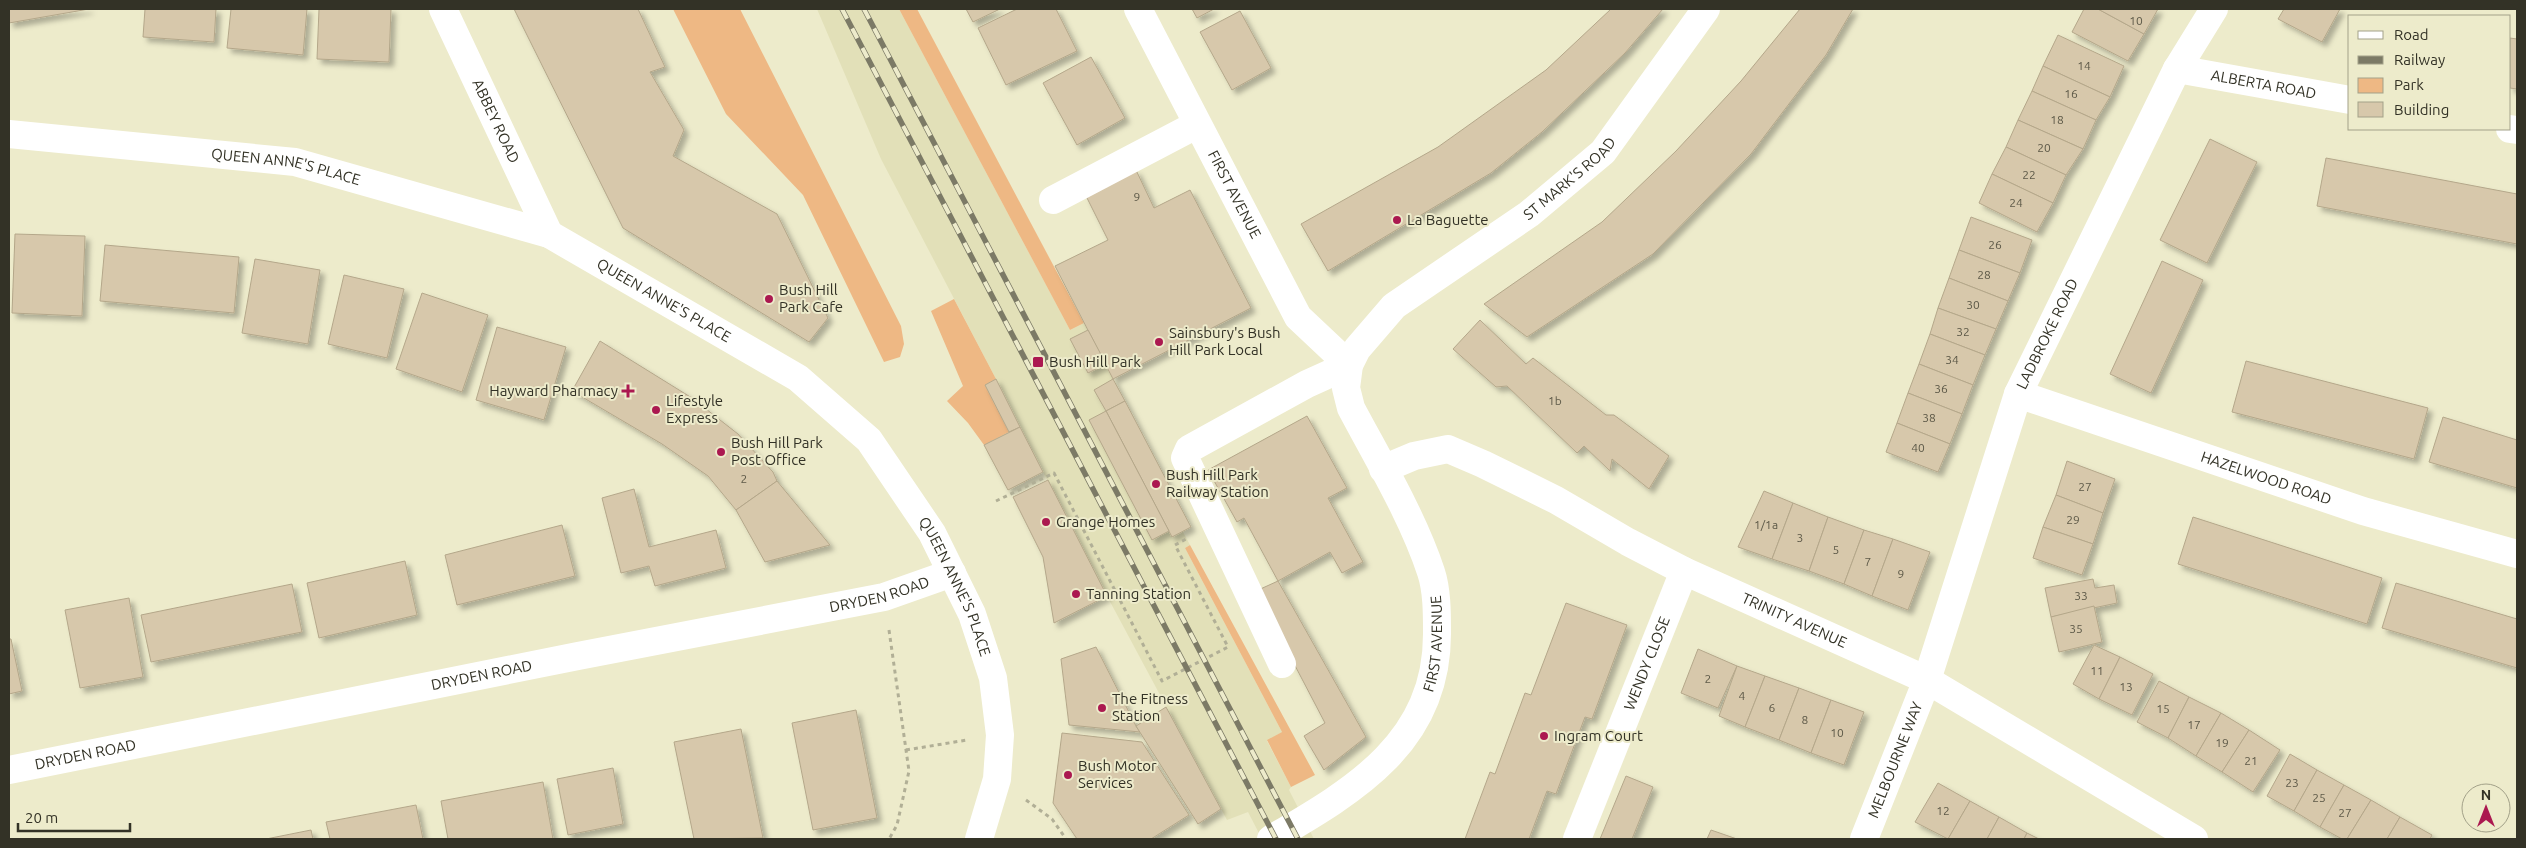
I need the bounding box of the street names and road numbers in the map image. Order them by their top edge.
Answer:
street label: ALBERTA ROAD [2210,66,2318,102]
street label: ABBEY ROAD [469,76,523,166]
street label: ST MARK'S ROAD [1520,134,1619,223]
street label: QUEEN ANNE'S PLACE [210,145,362,188]
street label: FIRST AVENUE [1205,147,1265,241]
street label: QUEEN ANNE'S PLACE [594,255,734,345]
street label: LADBROKE ROAD [2013,276,2081,392]
street label: HAZELWOOD ROAD [2199,448,2334,508]
street label: QUEEN ANNE'S PLACE [916,513,994,658]
street label: DRYDEN ROAD [828,573,931,615]
street label: TRINITY AVENUE [1739,589,1850,651]
street label: FIRST AVENUE [1419,595,1445,694]
street label: WENDY CLOSE [1620,614,1673,713]
street label: DRYDEN ROAD [429,656,534,693]
street label: MELBOURNE WAY [1864,699,1926,820]
street label: DRYDEN ROAD [33,736,137,773]

